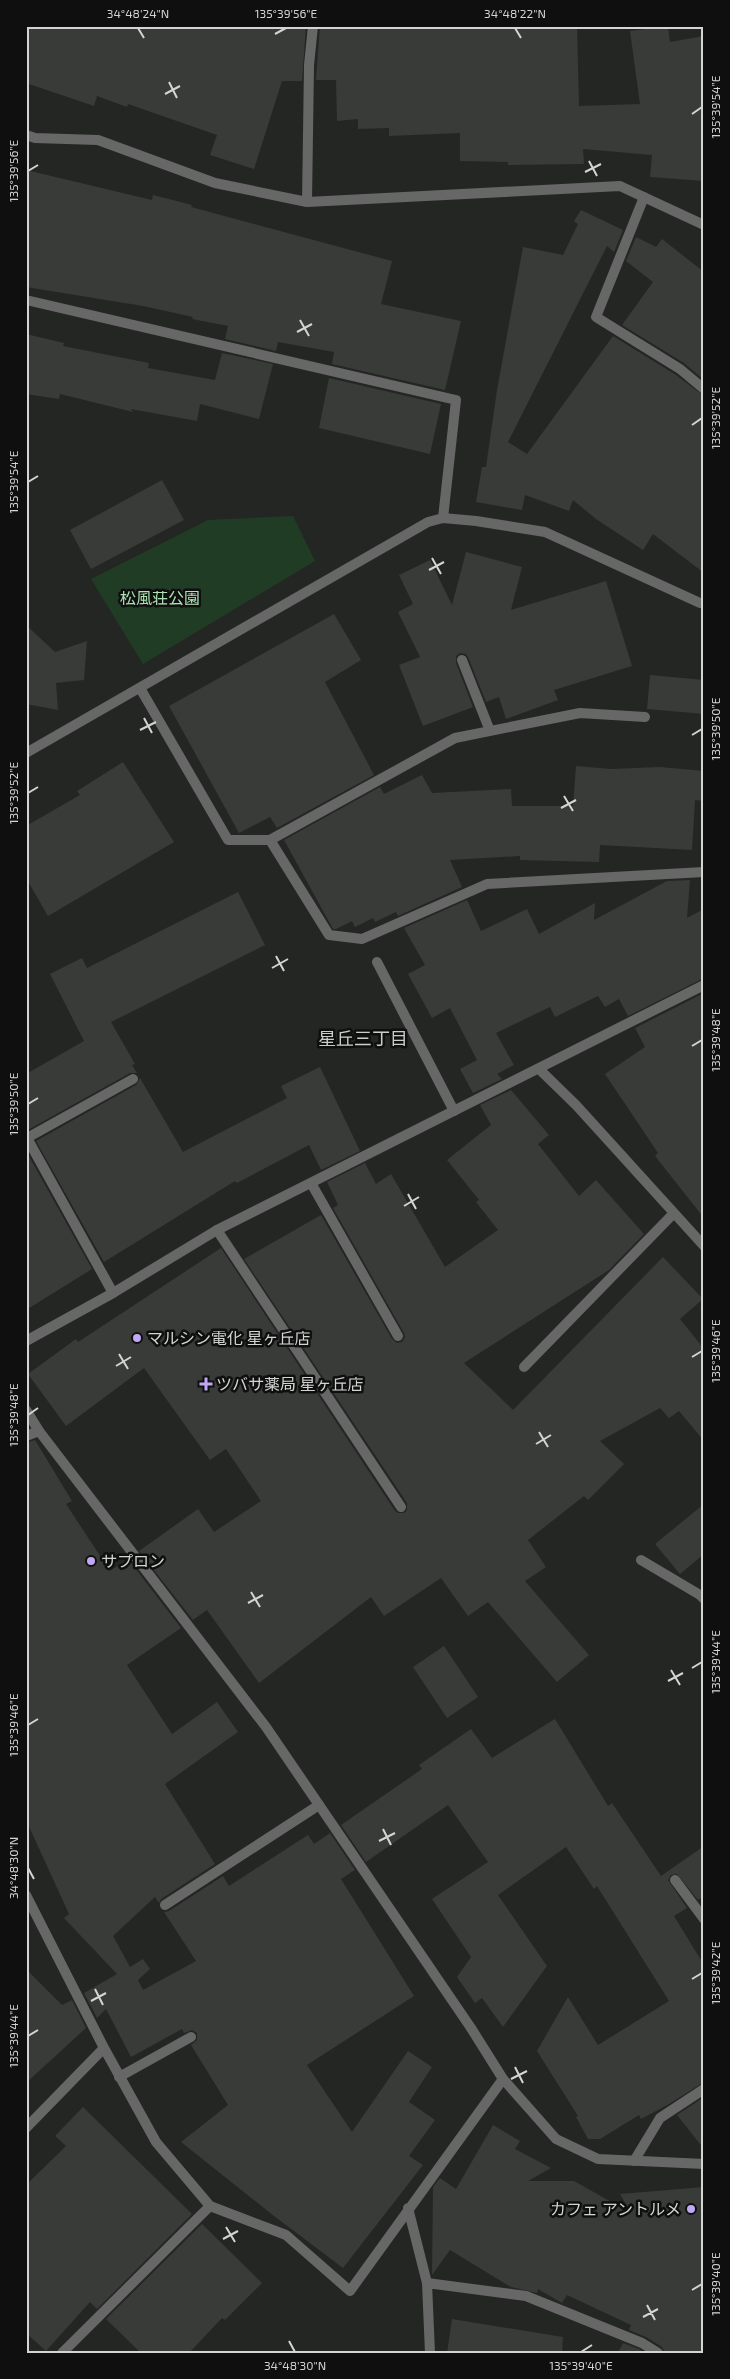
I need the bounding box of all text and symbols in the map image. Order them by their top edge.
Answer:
text: 34°48'24"N [107,6,169,20]
text: 135°39'56"E [255,6,318,20]
text: 34°48'22"N [484,6,546,20]
text: 135°39'54"E [708,75,722,139]
text: 135°39'56"E [6,139,20,202]
text: 135°39'52"E [708,387,722,449]
text: 135°39'54"E [6,450,20,514]
park label: 松風荘公園 [120,588,200,607]
text: 135°39'50"E [708,697,722,760]
text: 135°39'52"E [6,762,20,824]
text: 135°39'48"E [708,1008,722,1072]
district label: 星丘三丁目 [318,1027,408,1049]
text: 135°39'50"E [6,1072,20,1135]
text: 135°39'46"E [708,1319,722,1383]
place label: マルシン電化 星ヶ丘店 [147,1328,311,1347]
marker: マルシン電化 星ヶ丘店 [131,1332,143,1344]
place label: ツバサ薬局 星ヶ丘店 [216,1374,364,1393]
marker: ツバサ薬局 星ヶ丘店 [200,1378,212,1390]
text: 135°39'48"E [6,1383,20,1447]
place label: サプロン [101,1551,165,1570]
marker: サプロン [85,1555,97,1567]
text: 135°39'44"E [708,1630,722,1694]
text: 135°39'46"E [6,1693,20,1757]
text: 34°48'30"N [6,1837,20,1899]
text: 135°39'42"E [708,1941,722,2005]
text: 135°39'44"E [6,2004,20,2068]
place label: カフェ アントルメ [550,2199,681,2218]
marker: カフェ アントルメ [685,2203,697,2215]
text: 135°39'40"E [708,2252,722,2316]
text: 34°48'30"N [264,2358,326,2372]
text: 135°39'40"E [549,2358,613,2372]

